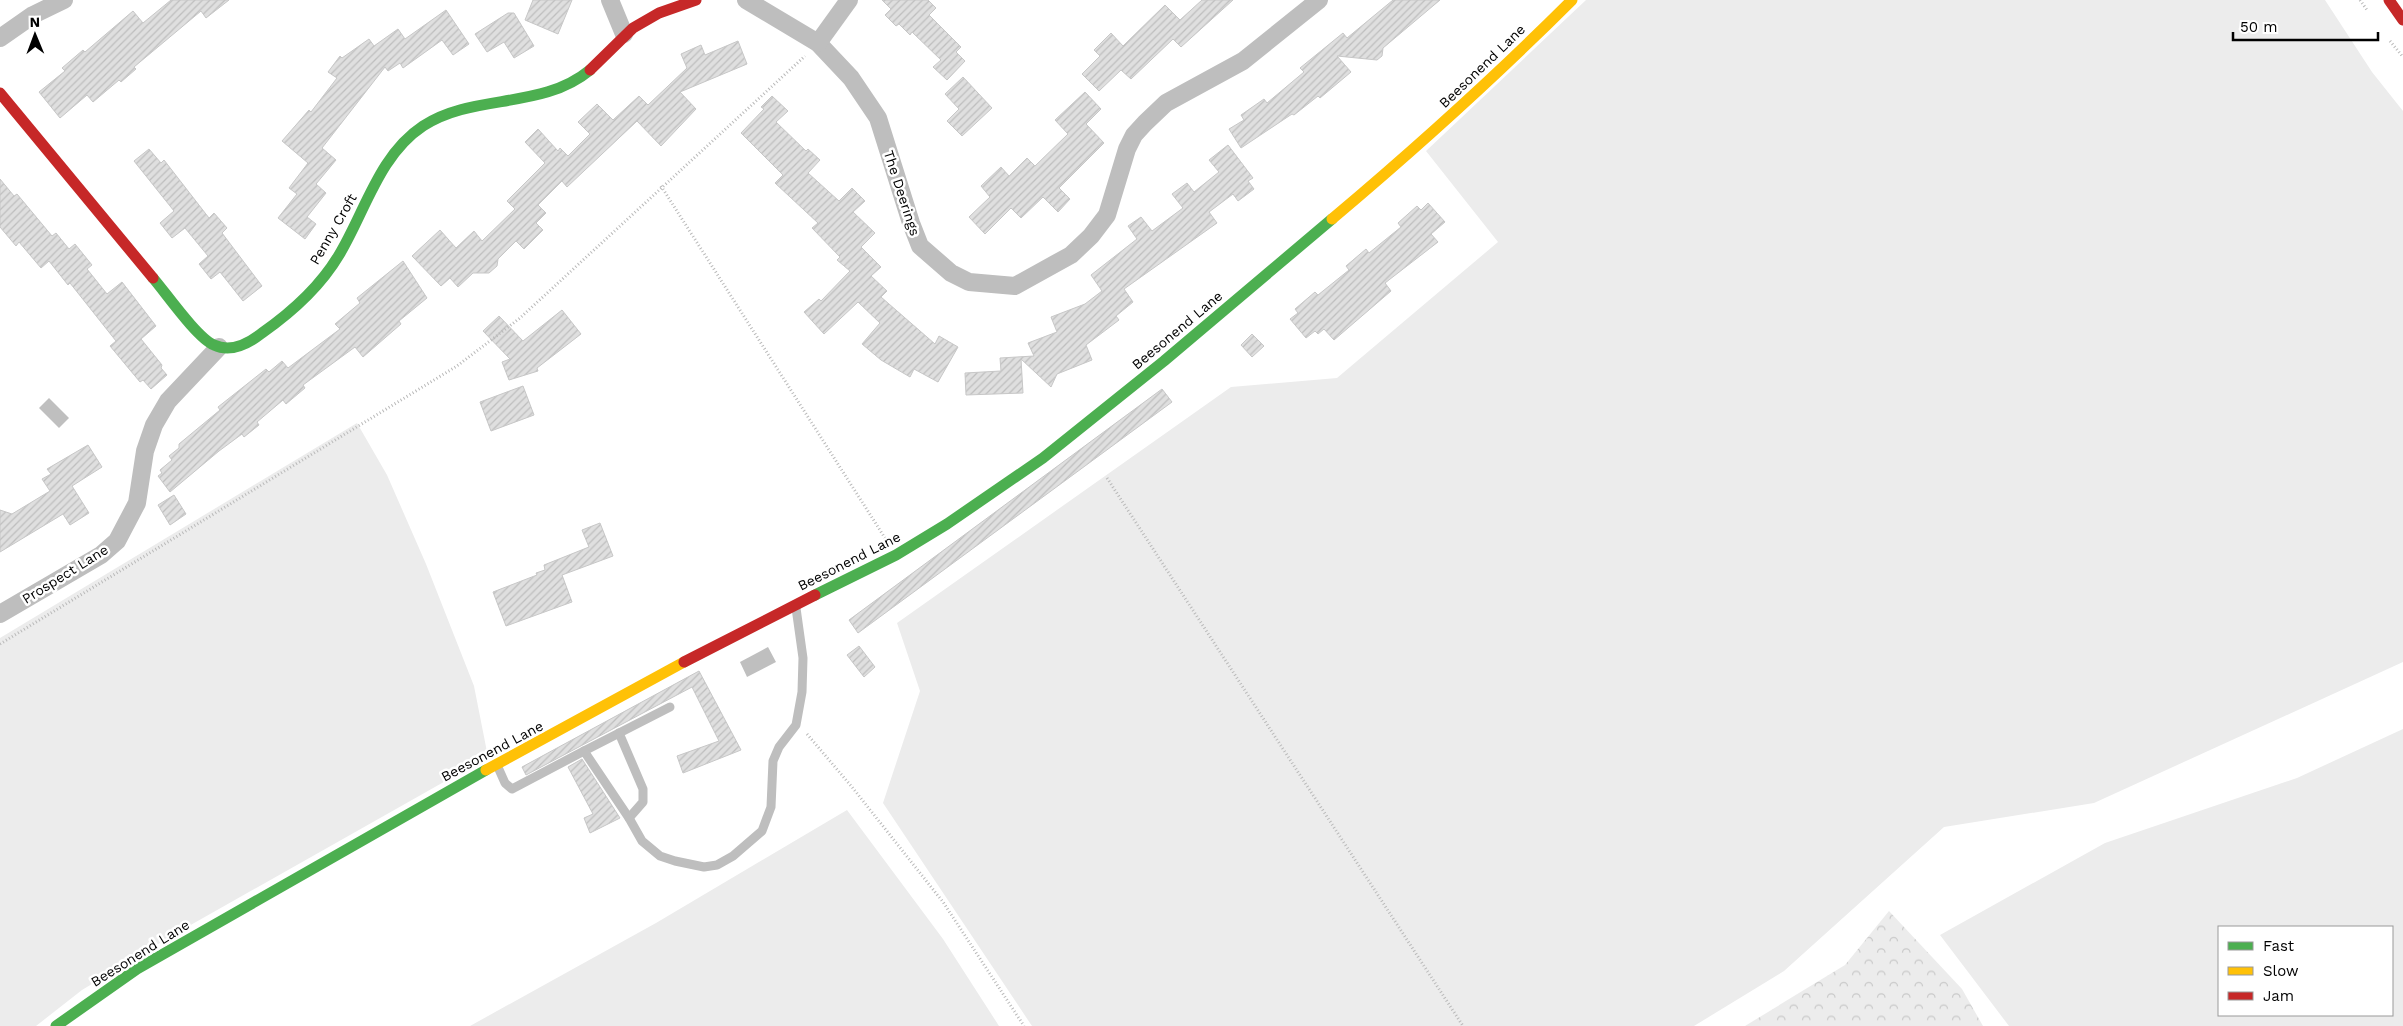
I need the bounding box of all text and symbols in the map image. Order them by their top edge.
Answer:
north arrow [10,10,60,60]
scale bar [2233,10,2378,42]
text: N [29,14,40,30]
text: 50 m [2240,18,2277,36]
street label: Beesonend Lane [1436,21,1528,111]
street label: The Deerings [881,148,923,238]
street label: Penny Croft [306,191,360,267]
street label: Beesonend Lane [1129,288,1225,372]
street label: Beesonend Lane [795,528,903,594]
street label: Prospect Lane [19,541,111,607]
street label: Beesonend Lane [438,717,546,785]
street label: Beesonend Lane [88,916,192,990]
legend [2218,926,2393,1016]
text: Fast [2263,937,2295,955]
text: Slow [2263,962,2299,980]
text: Jam [2263,987,2294,1005]

